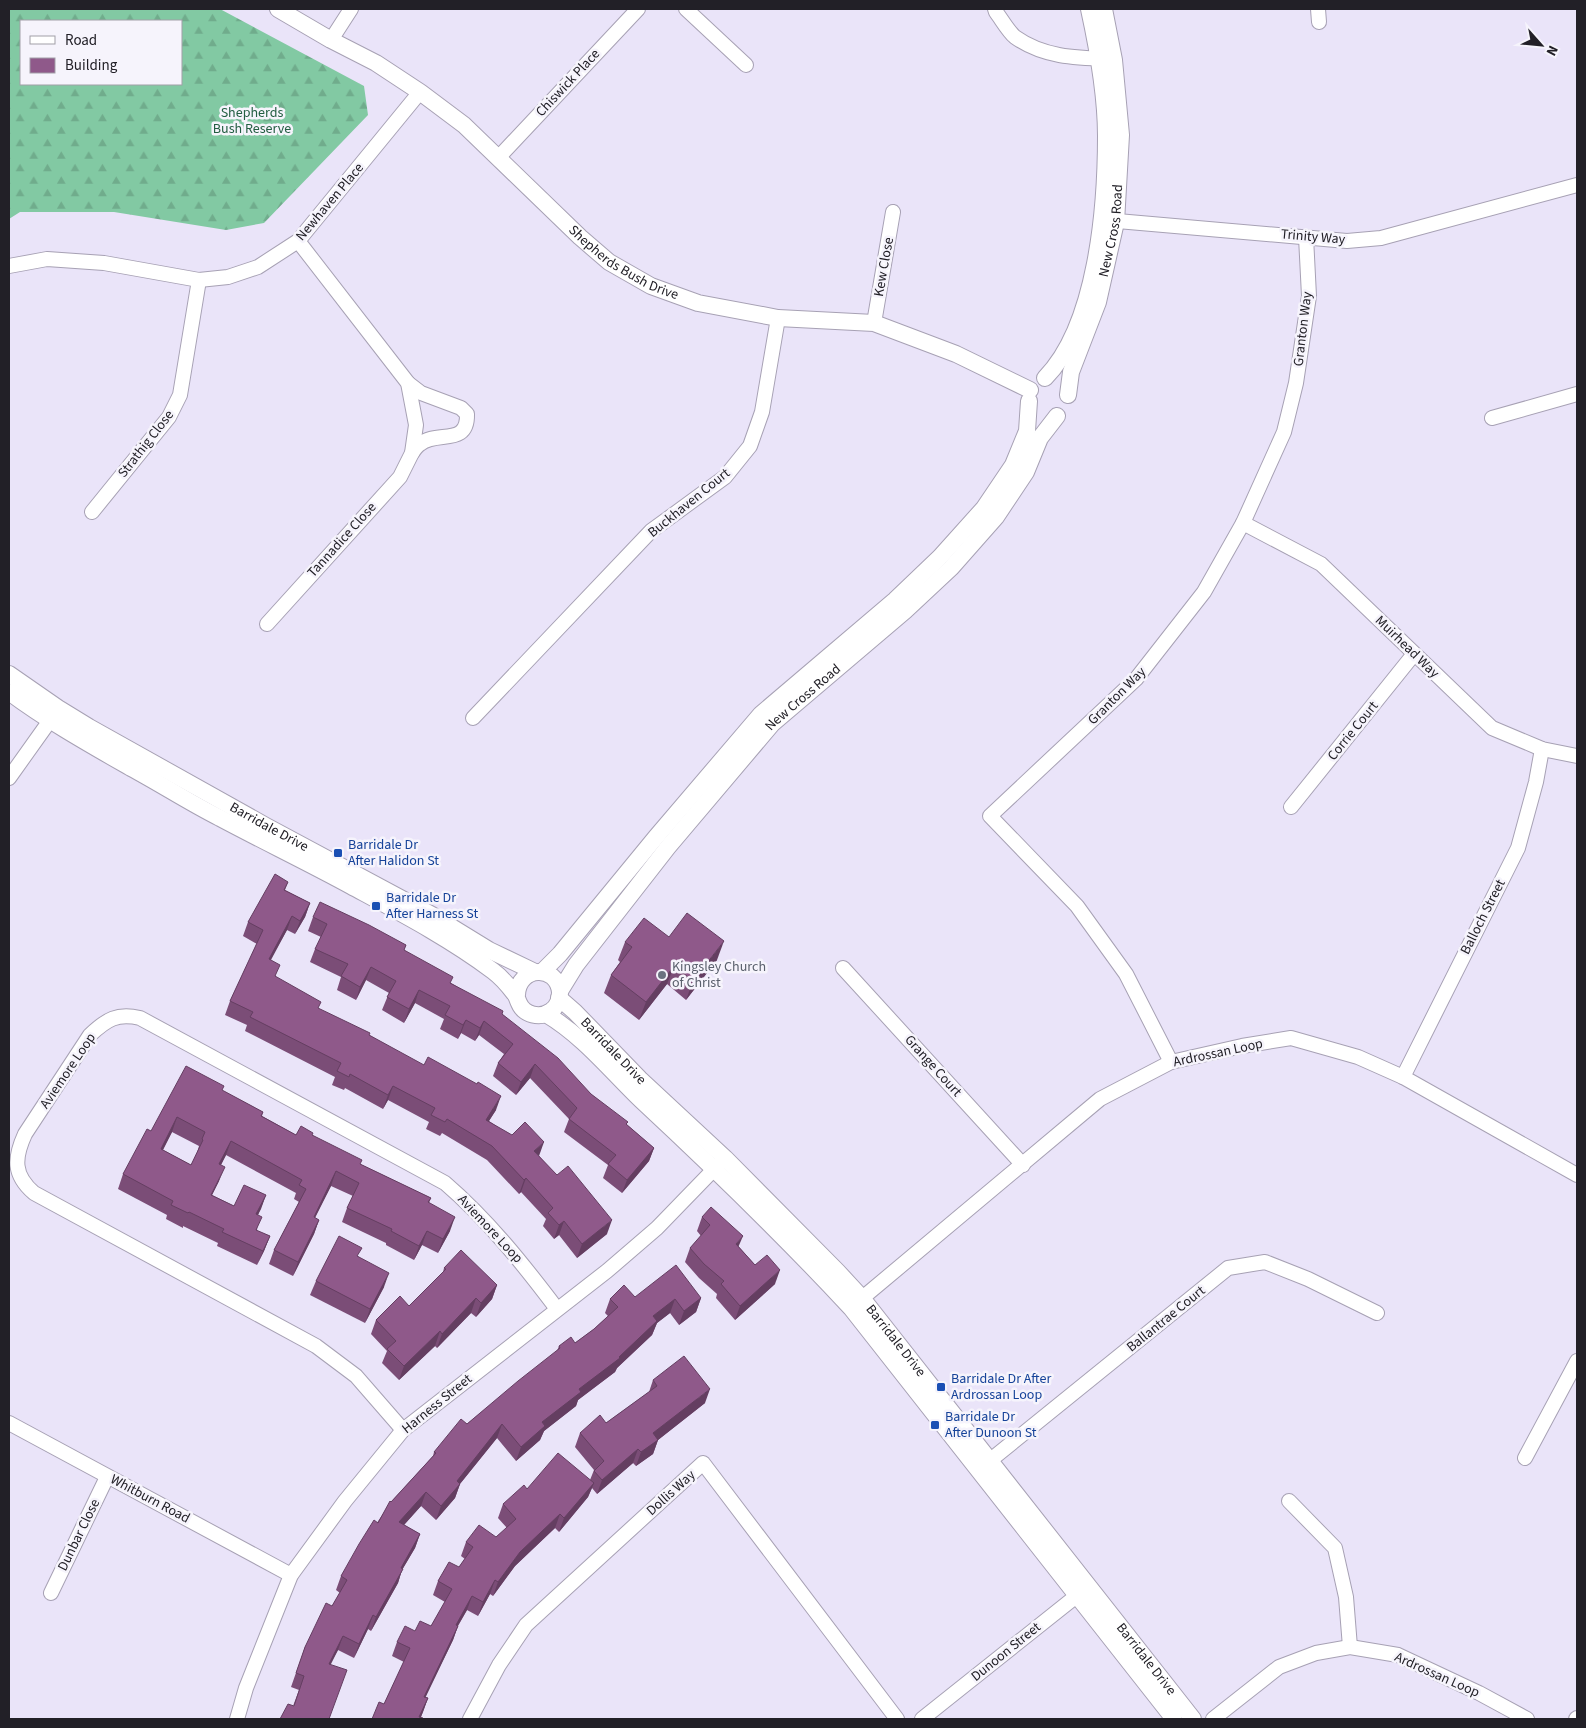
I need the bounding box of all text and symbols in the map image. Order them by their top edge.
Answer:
legend [20,20,182,85]
north arrow [1516,20,1566,70]
text: Road [65,30,97,51]
text: N [1541,42,1563,59]
street label: Chiswick Place [531,45,605,121]
text: Building [65,55,118,76]
park label: Shepherds Bush Reserve [213,103,291,139]
street label: Newhaven Place [291,159,369,245]
street label: New Cross Road [1094,184,1128,279]
street label: Shepherds Bush Drive [564,221,681,305]
street label: Trinity Way [1280,224,1347,250]
street label: Kew Close [869,236,899,298]
street label: Granton Way [1289,290,1318,367]
street label: Strathig Close [113,406,179,482]
street label: Buckhaven Court [644,463,735,542]
street label: Tannadice Close [303,498,381,582]
street label: Muirhead Way [1370,611,1444,683]
street label: New Cross Road [760,660,845,735]
street label: Granton Way [1083,662,1151,730]
street label: Corrie Court [1323,697,1383,765]
street label: Barridale Drive [226,798,312,857]
place label: Barridale Dr After Halidon St [348,835,439,871]
marker: Barridale Dr After Halidon St [332,847,344,859]
street label: Balloch Street [1456,876,1511,958]
place label: Barridale Dr After Harness St [386,888,479,924]
marker: Barridale Dr After Harness St [370,900,382,912]
place label: Kingsley Church of Christ [672,957,766,993]
marker: Kingsley Church of Christ [656,969,668,981]
street label: Barridale Drive [576,1013,650,1090]
street label: Aviemore Loop [35,1029,101,1113]
street label: Grange Court [900,1031,966,1102]
street label: Ardrossan Loop [1171,1034,1265,1072]
street label: Aviemore Loop [453,1190,527,1268]
street label: Ballantrae Court [1122,1281,1210,1357]
street label: Barridale Drive [861,1300,930,1381]
street label: Harness Street [398,1369,477,1439]
place label: Barridale Dr After Ardrossan Loop [951,1369,1051,1405]
marker: Barridale Dr After Ardrossan Loop [935,1381,947,1393]
place label: Barridale Dr After Dunoon St [945,1407,1037,1443]
marker: Barridale Dr After Dunoon St [929,1419,941,1431]
street label: Dollis Way [642,1465,700,1520]
street label: Whitburn Road [107,1470,193,1528]
street label: Dunbar Close [53,1495,105,1574]
street label: Dunoon Street [967,1617,1045,1686]
street label: Barridale Drive [1111,1619,1181,1700]
street label: Ardrossan Loop [1391,1647,1483,1703]

